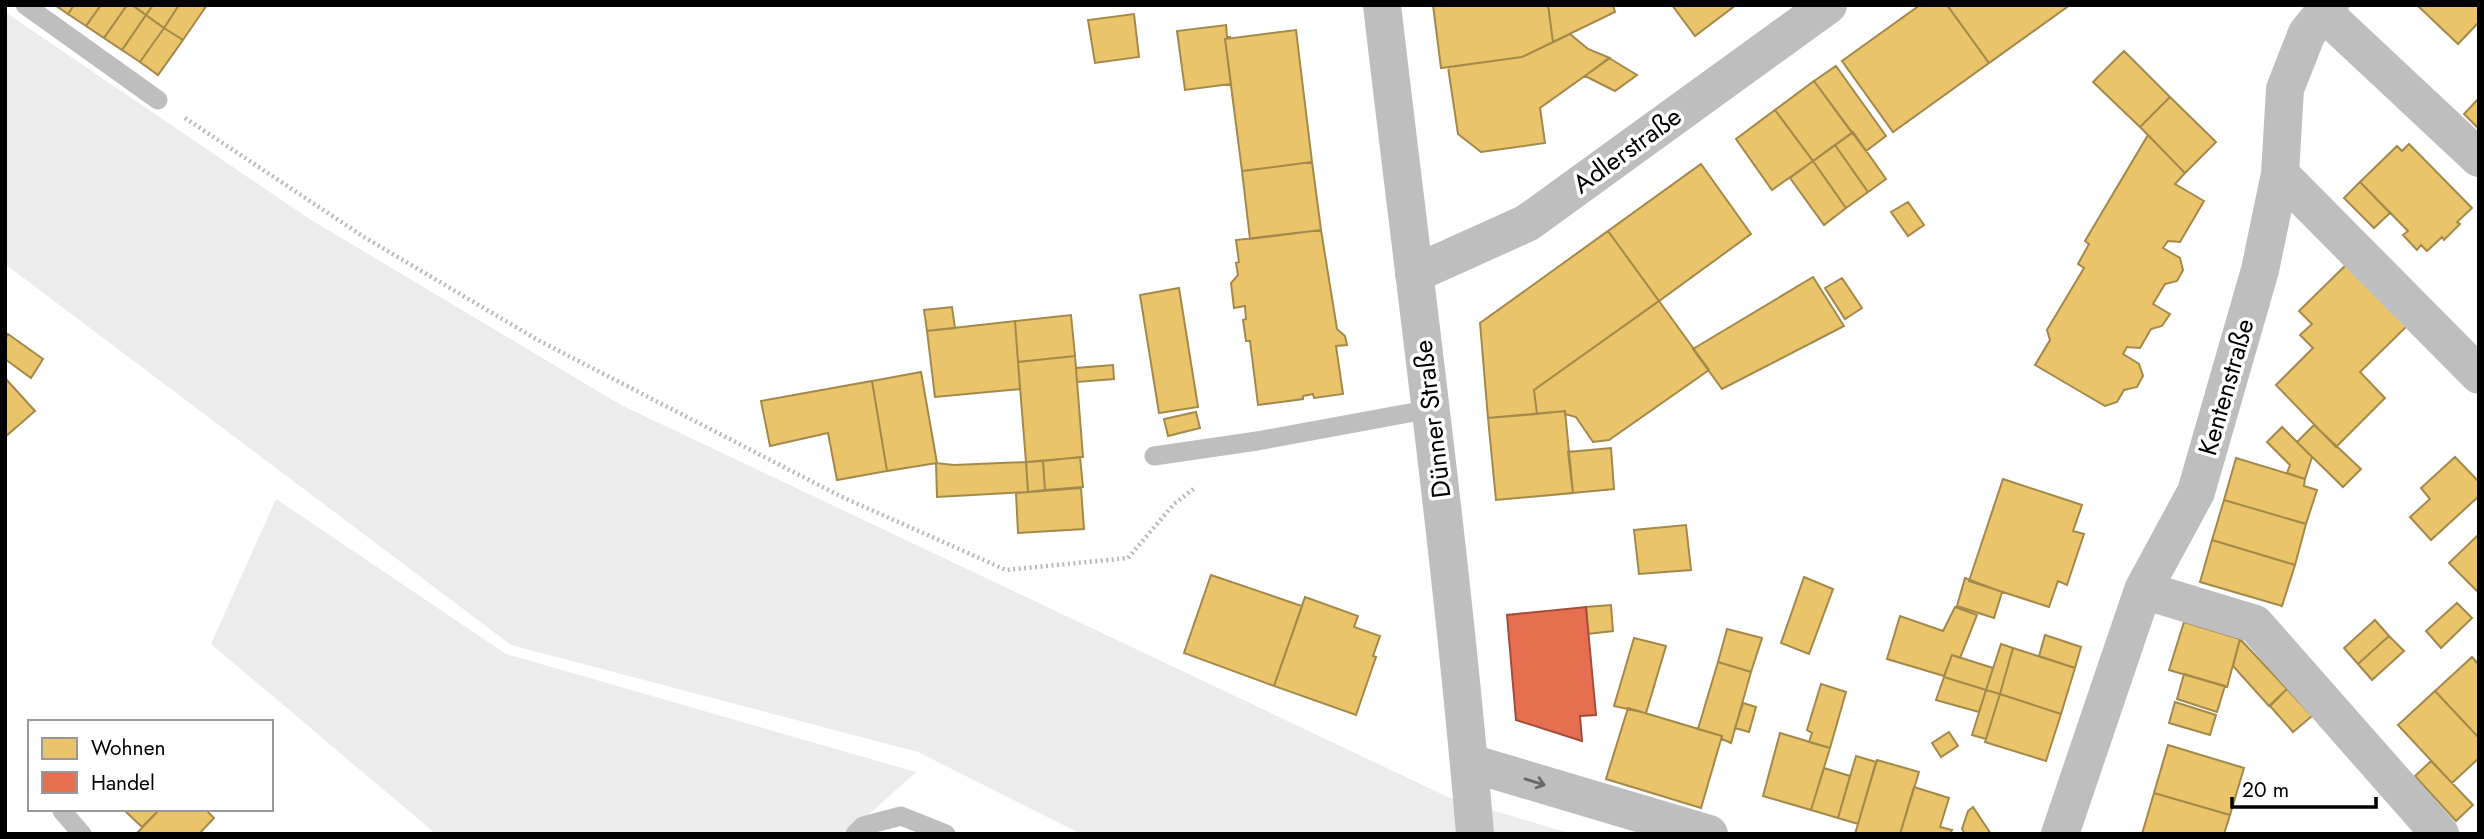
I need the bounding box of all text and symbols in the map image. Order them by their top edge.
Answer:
street label: Adlerstraße [1565,97,1689,203]
street label: Kentenstraße [2188,314,2264,460]
street label: Dünner Straße [1403,338,1461,500]
legend [28,720,273,811]
text: Wohnen [91,733,165,763]
scale bar [2232,766,2376,810]
text: Handel [91,768,155,798]
text: 20 m [2242,775,2289,805]
one-way arrow [1524,777,1546,790]

